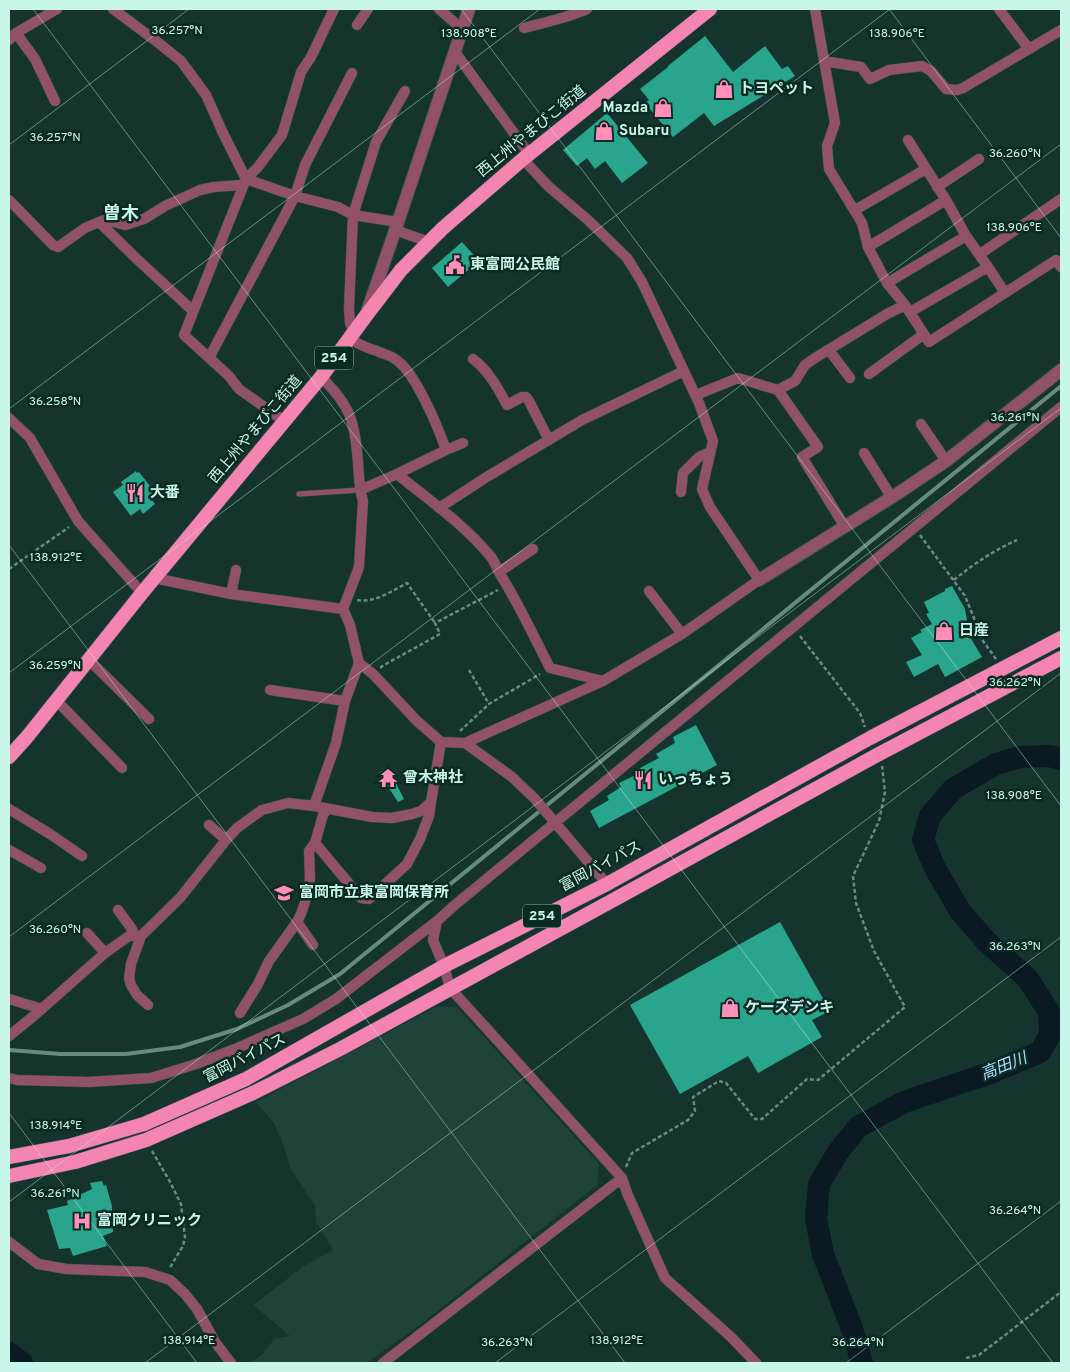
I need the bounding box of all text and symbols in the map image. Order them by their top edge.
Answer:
text: 36.257°N [151,23,203,39]
text: 138.908°E [441,26,497,42]
text: 138.906°E [869,26,925,42]
shop icon: トヨペット [713,78,735,100]
place label: トヨペット [739,80,814,99]
street label: 西上州やまびこ街道 [473,81,590,182]
shop icon: Mazda [652,97,674,119]
place label: Mazda [602,99,648,118]
shop icon: Subaru [593,120,615,142]
place label: Subaru [619,122,669,141]
text: 36.257°N [29,130,81,146]
text: 36.260°N [989,146,1041,162]
district label: 曽木 [103,203,139,226]
text: 138.906°E [986,220,1042,236]
public building icon: 東富岡公民館 [444,254,466,276]
place label: 東富岡公民館 [470,256,560,275]
road number: 254 [315,346,353,369]
street label: 西上州やまびこ街道 [205,372,307,488]
text: 36.258°N [29,394,81,410]
text: 36.261°N [990,410,1040,426]
restaurant icon: 大番 [124,482,146,504]
place label: 大番 [150,484,180,503]
text: 138.912°E [30,550,82,566]
shop icon: 日産 [933,620,955,642]
place label: 日産 [959,622,989,641]
text: 36.259°N [29,658,81,674]
text: 36.262°N [989,675,1041,691]
temple icon: 曾木神社 [377,767,399,789]
place label: 曾木神社 [403,768,463,788]
restaurant icon: いっちょう [632,769,654,791]
place label: いっちょう [658,771,733,790]
text: 138.908°E [986,788,1042,804]
street label: 富岡バイパス [557,838,645,896]
school or university icon: 富岡市立東富岡保育所 [273,882,295,904]
place label: 富岡市立東富岡保育所 [299,884,449,903]
road number: 254 [523,904,561,928]
text: 36.260°N [29,922,81,938]
text: 36.263°N [989,939,1041,955]
shop icon: ケーズデンキ [719,997,741,1019]
place label: ケーズデンキ [745,998,834,1018]
street label: 富岡バイパス [201,1030,289,1088]
water label: 高田川 [978,1048,1032,1085]
text: 138.914°E [30,1118,82,1134]
text: 36.261°N [30,1186,80,1202]
text: 36.264°N [989,1203,1041,1219]
hospital icon: 富岡クリニック [71,1210,93,1232]
place label: 富岡クリニック [97,1212,202,1231]
text: 138.914°E [163,1333,215,1349]
text: 138.912°E [591,1333,643,1349]
text: 36.263°N [481,1335,533,1351]
text: 36.264°N [832,1335,884,1351]

